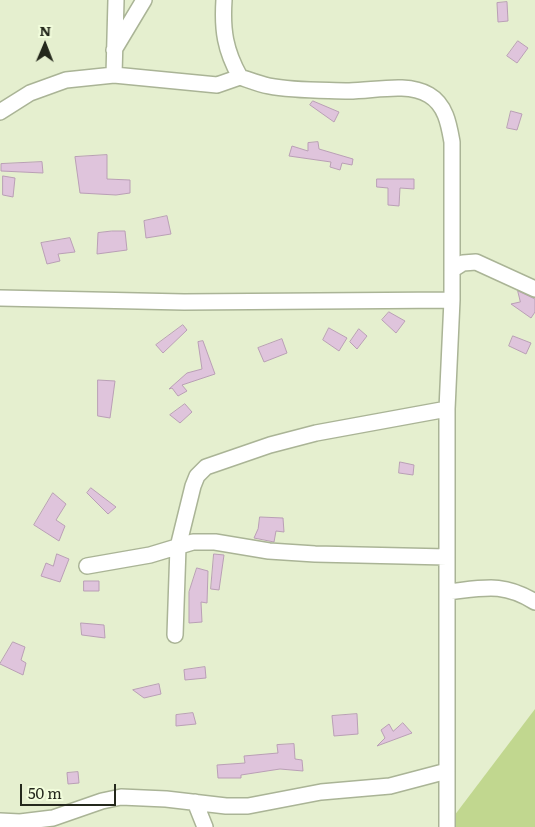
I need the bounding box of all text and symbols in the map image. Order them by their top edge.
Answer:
north arrow [20,20,70,70]
text: N [39,20,51,40]
scale bar [22,774,119,806]
text: 50 m [28,781,62,804]

